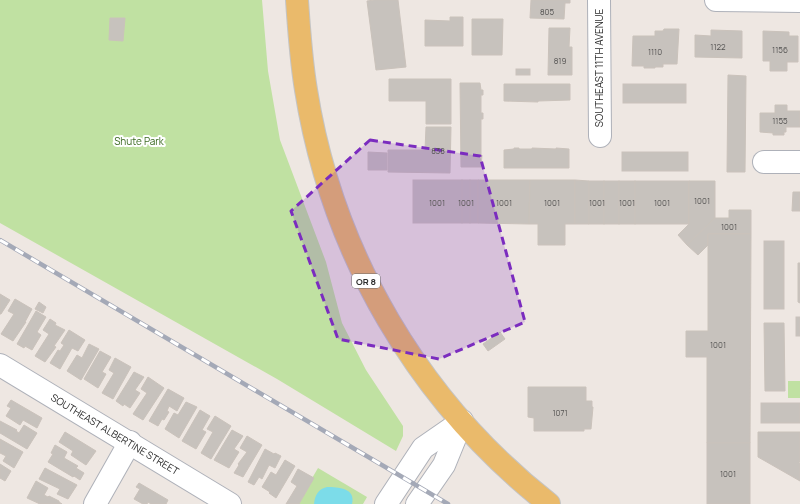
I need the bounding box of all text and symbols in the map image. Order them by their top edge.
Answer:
house number: 805 [540,6,554,17]
street label: SOUTHEAST 11TH AVENUE [592,8,606,127]
house number: 1122 [710,41,726,52]
house number: 1156 [772,44,788,55]
house number: 1110 [648,46,662,57]
house number: 819 [554,55,566,66]
house number: 1155 [772,115,788,126]
park label: Shute Park [114,134,165,148]
house number: 838 [431,145,445,156]
house number: 1001 [694,195,710,206]
house number: 1001 [429,197,445,208]
house number: 1001 [458,197,474,208]
house number: 1001 [496,197,512,208]
house number: 1001 [544,197,560,208]
house number: 1001 [589,197,605,208]
house number: 1001 [619,197,635,208]
house number: 1001 [654,197,670,208]
house number: 1001 [721,221,737,232]
road number: OR 8 [352,274,380,288]
house number: 1001 [710,339,726,350]
street label: SOUTHEAST ALBERTINE STREET [48,390,182,478]
house number: 1071 [552,407,568,418]
house number: 1001 [720,468,736,479]

